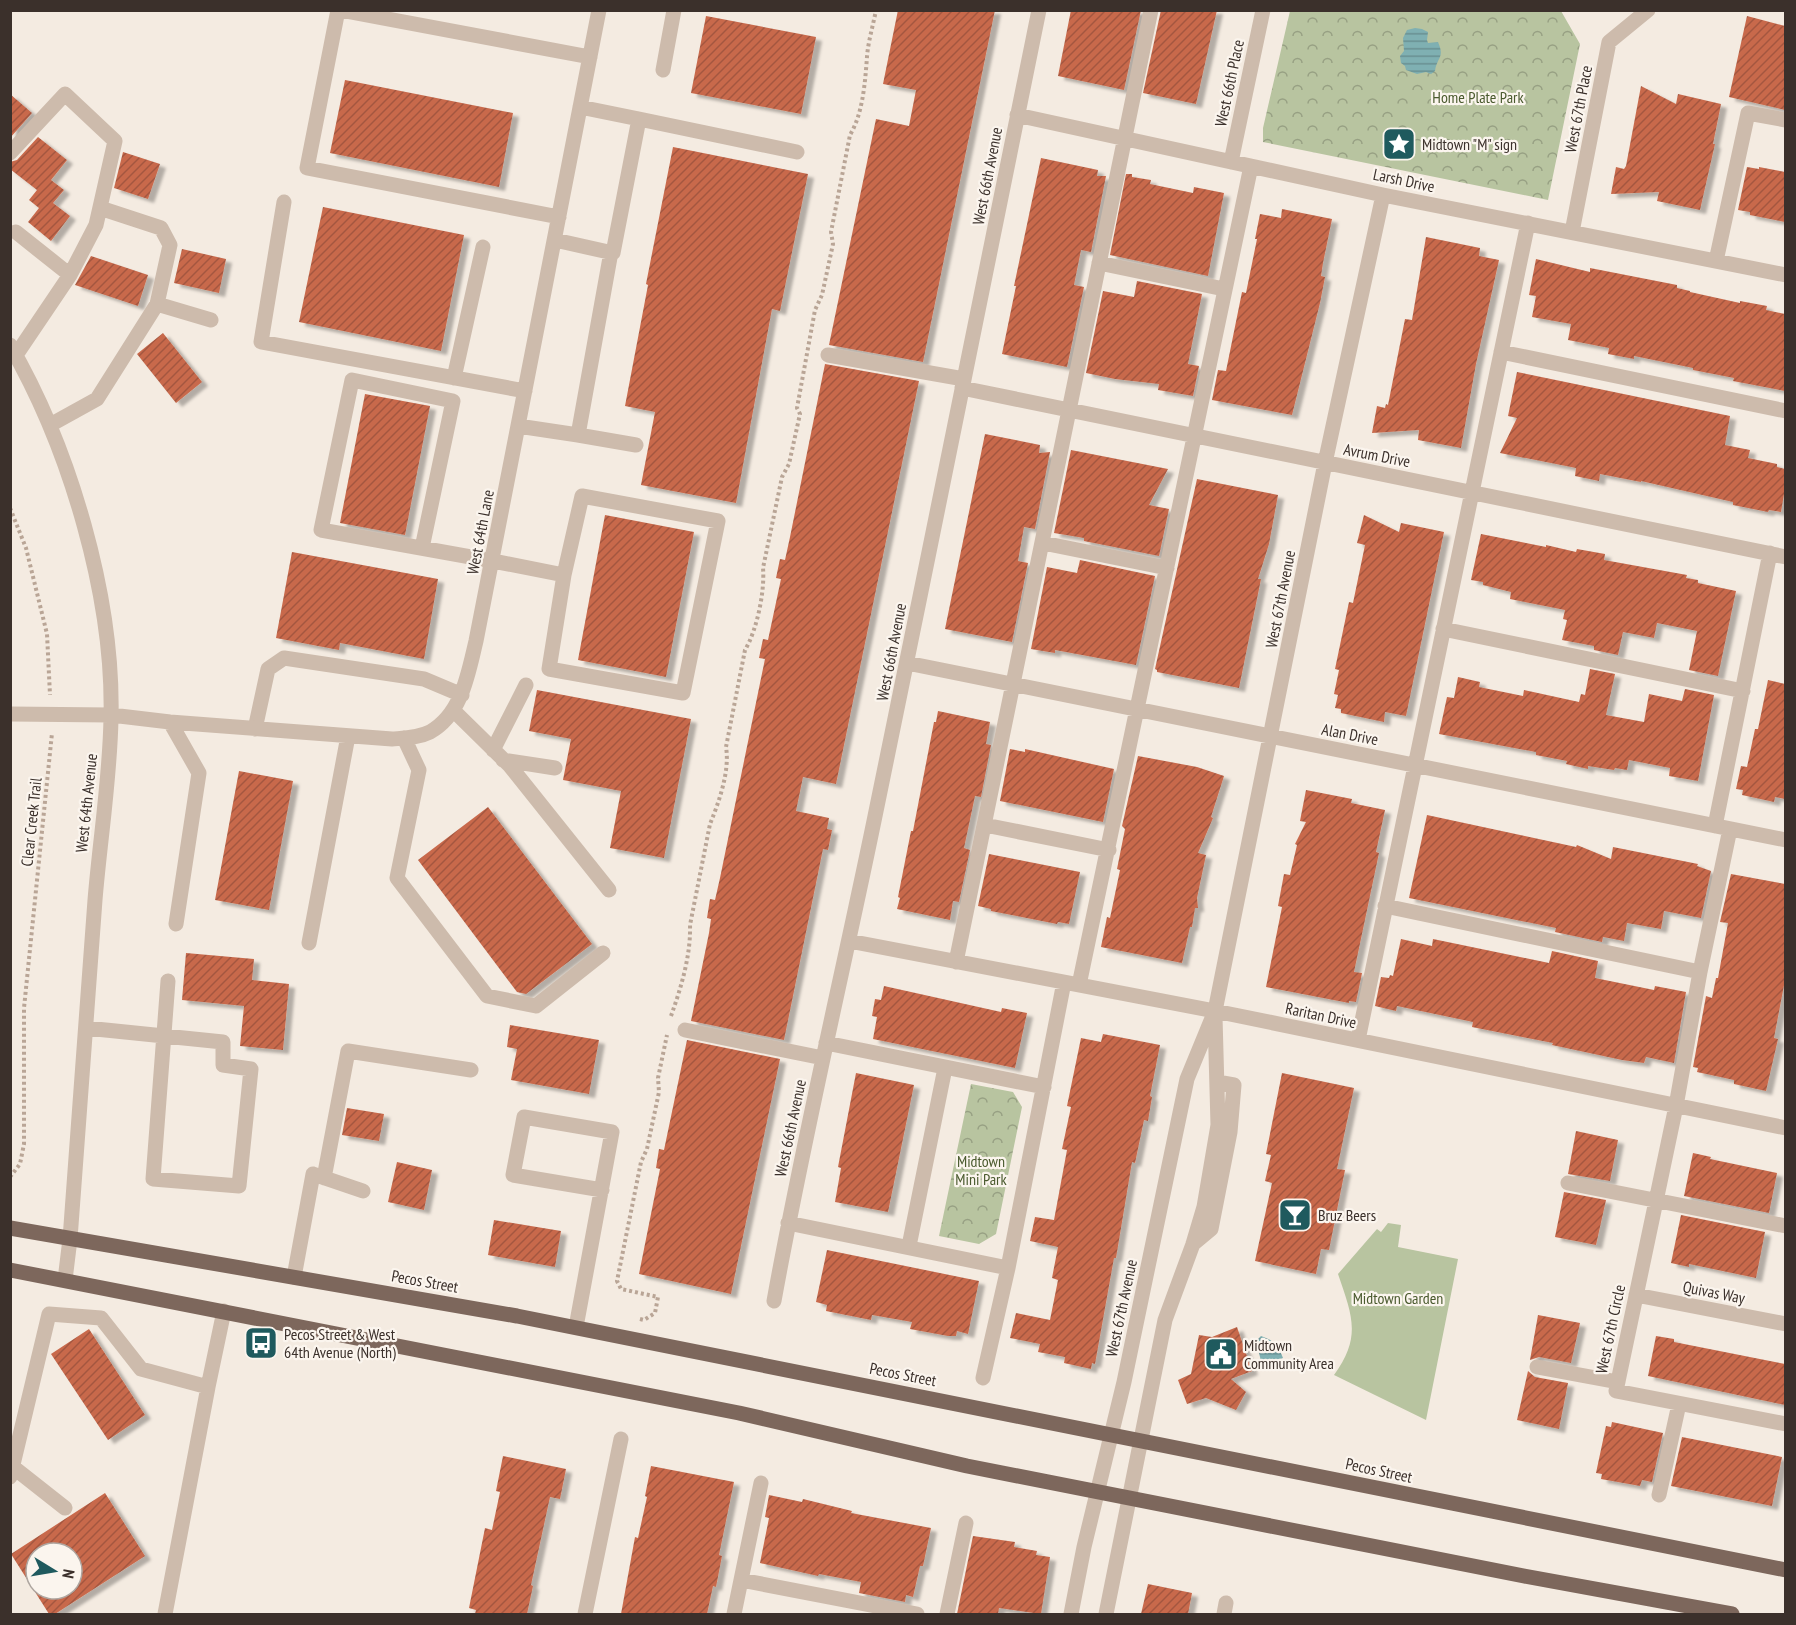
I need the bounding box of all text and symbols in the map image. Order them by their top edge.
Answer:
street label: West 66th Place [1210,38,1248,128]
street label: West 67th Place [1560,64,1596,154]
park label: Home Plate Park [1432,87,1524,107]
street label: West 66th Avenue [968,125,1006,227]
place icon: Midtown "M" sign [1381,126,1417,162]
place label: Midtown "M" sign [1422,134,1517,154]
street label: Larsh Drive [1372,164,1436,196]
street label: Avrum Drive [1342,439,1412,471]
street label: West 64th Lane [462,488,498,576]
street label: West 67th Avenue [1261,548,1299,650]
street label: West 66th Avenue [872,601,910,703]
street label: Alan Drive [1320,719,1380,749]
street label: West 64th Avenue [71,753,101,853]
street label: Clear Creek Trail [16,776,46,867]
street label: Raritan Drive [1284,998,1358,1032]
street label: West 66th Avenue [770,1077,810,1179]
park label: Midtown Mini Park [955,1151,1007,1189]
bar icon: Bruz Beers [1277,1197,1313,1233]
place label: Bruz Beers [1318,1205,1376,1225]
street label: West 67th Avenue [1101,1257,1141,1359]
street label: Pecos Street [390,1265,461,1297]
street label: Quivas Way [1681,1276,1747,1308]
street label: West 67th Circle [1591,1283,1629,1375]
park label: Midtown Garden [1353,1288,1443,1308]
place label: Pecos Street & West 64th Avenue (North) [284,1324,396,1362]
bus stop icon: Pecos Street & West 64th Avenue (North) [243,1325,279,1361]
place label: Midtown Community Area [1244,1335,1334,1373]
public building icon: Midtown Community Area [1203,1336,1239,1372]
street label: Pecos Street [868,1358,939,1390]
street label: Pecos Street [1344,1453,1415,1487]
north arrow [24,1541,84,1601]
text: N [58,1568,79,1580]

